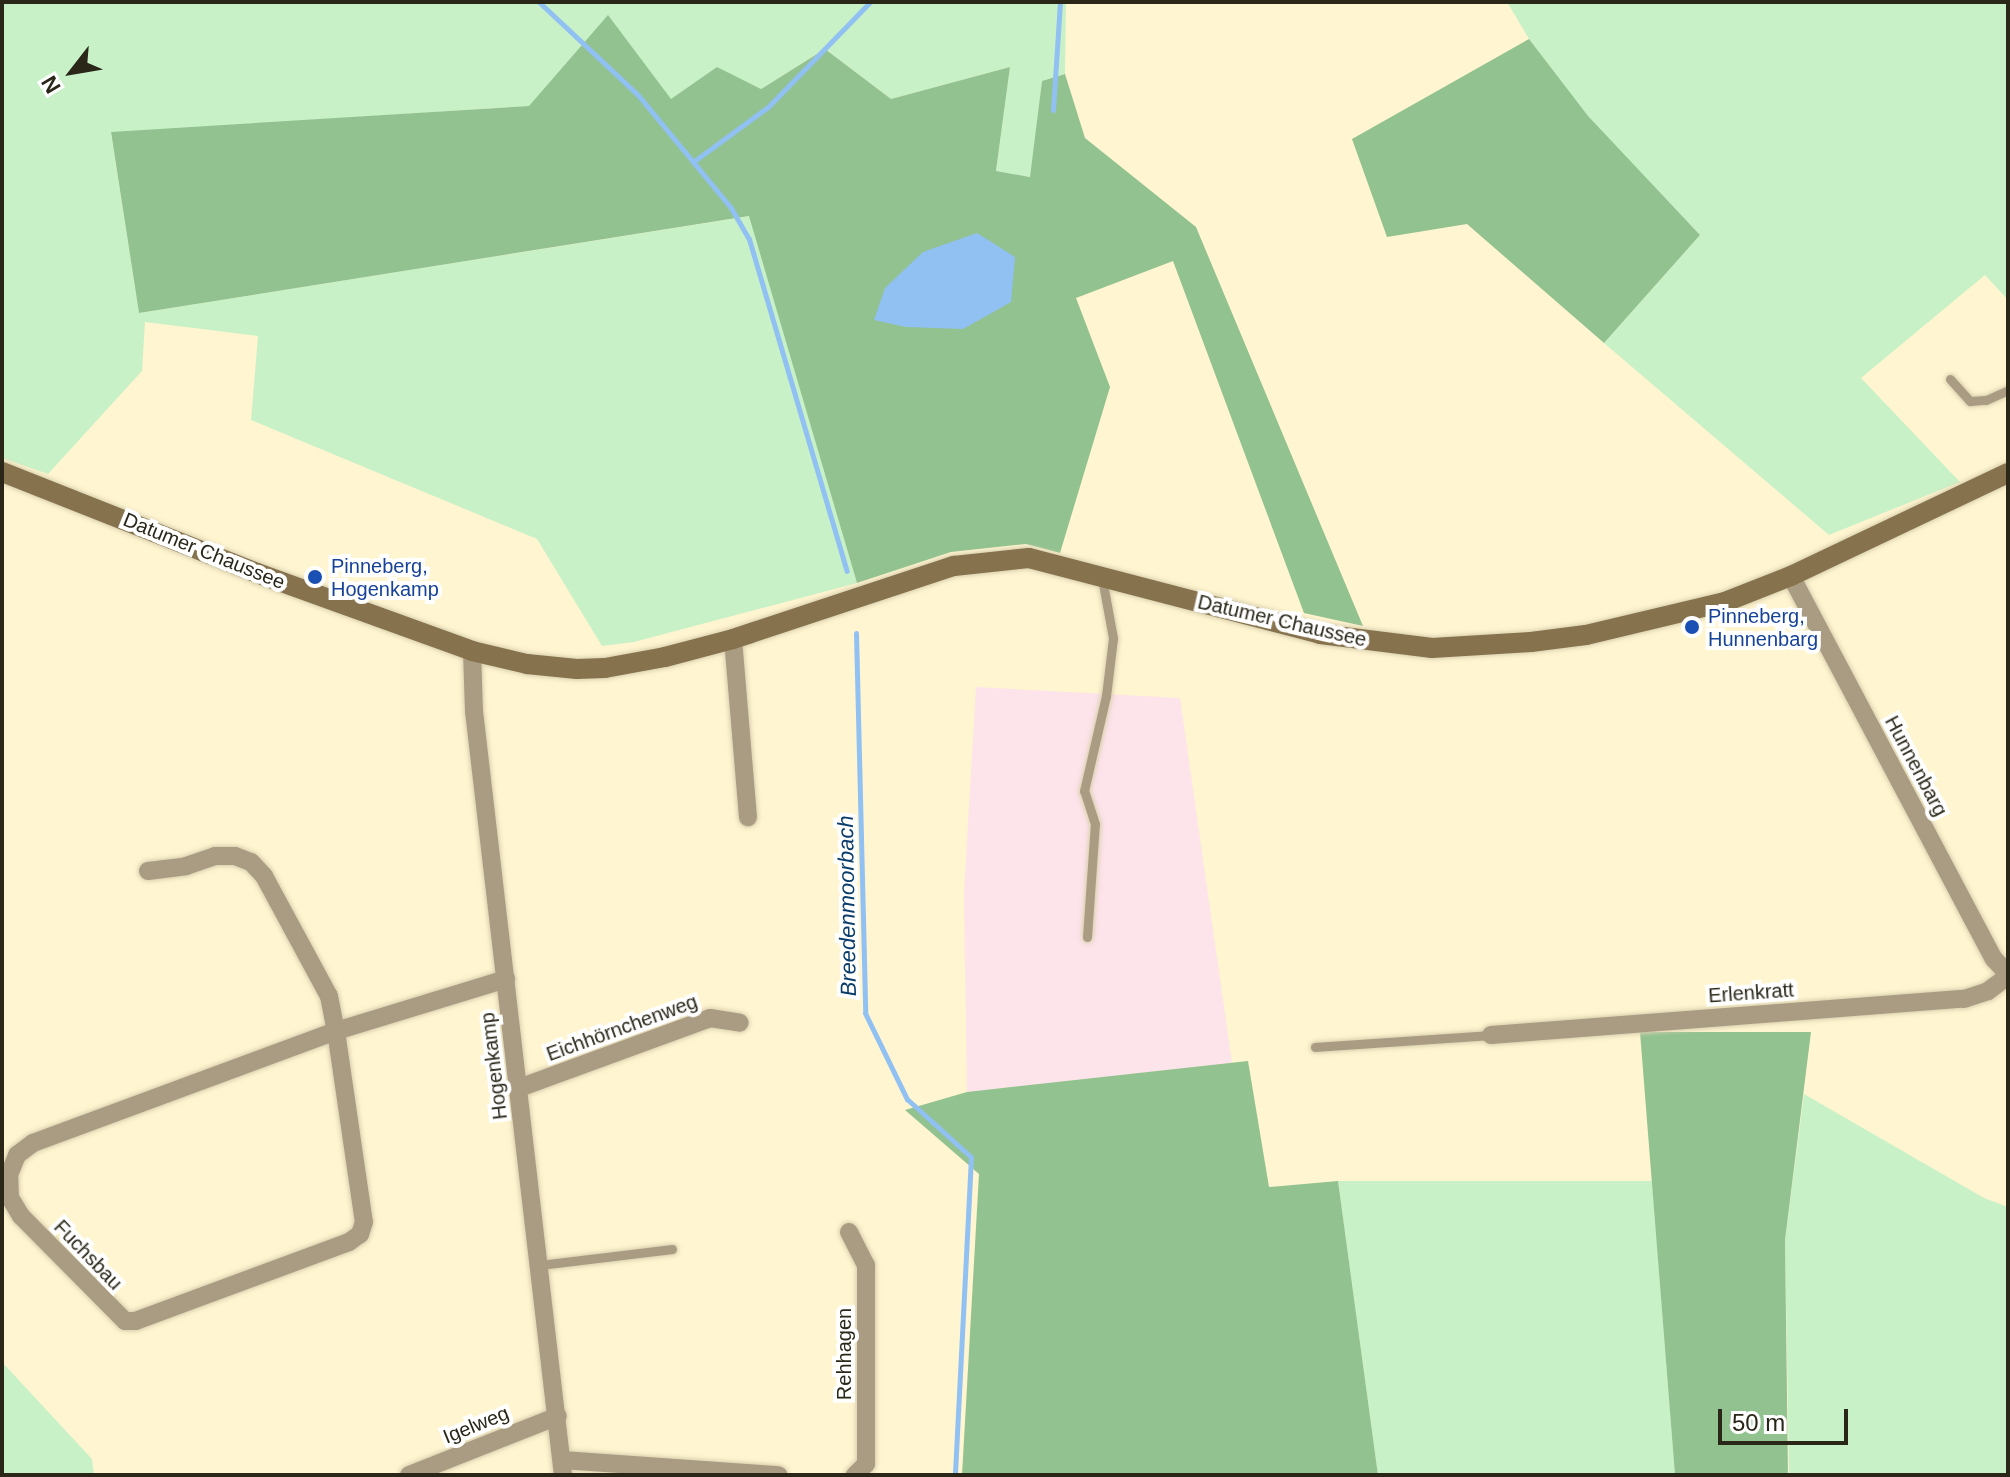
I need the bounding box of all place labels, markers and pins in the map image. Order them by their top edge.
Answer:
place label: Pinneberg, Hogenkamp [331,554,439,601]
marker: Pinneberg, Hogenkamp [306,568,324,586]
place label: Pinneberg, Hunnenbarg [1708,604,1818,651]
marker: Pinneberg, Hunnenbarg [1683,618,1701,636]

